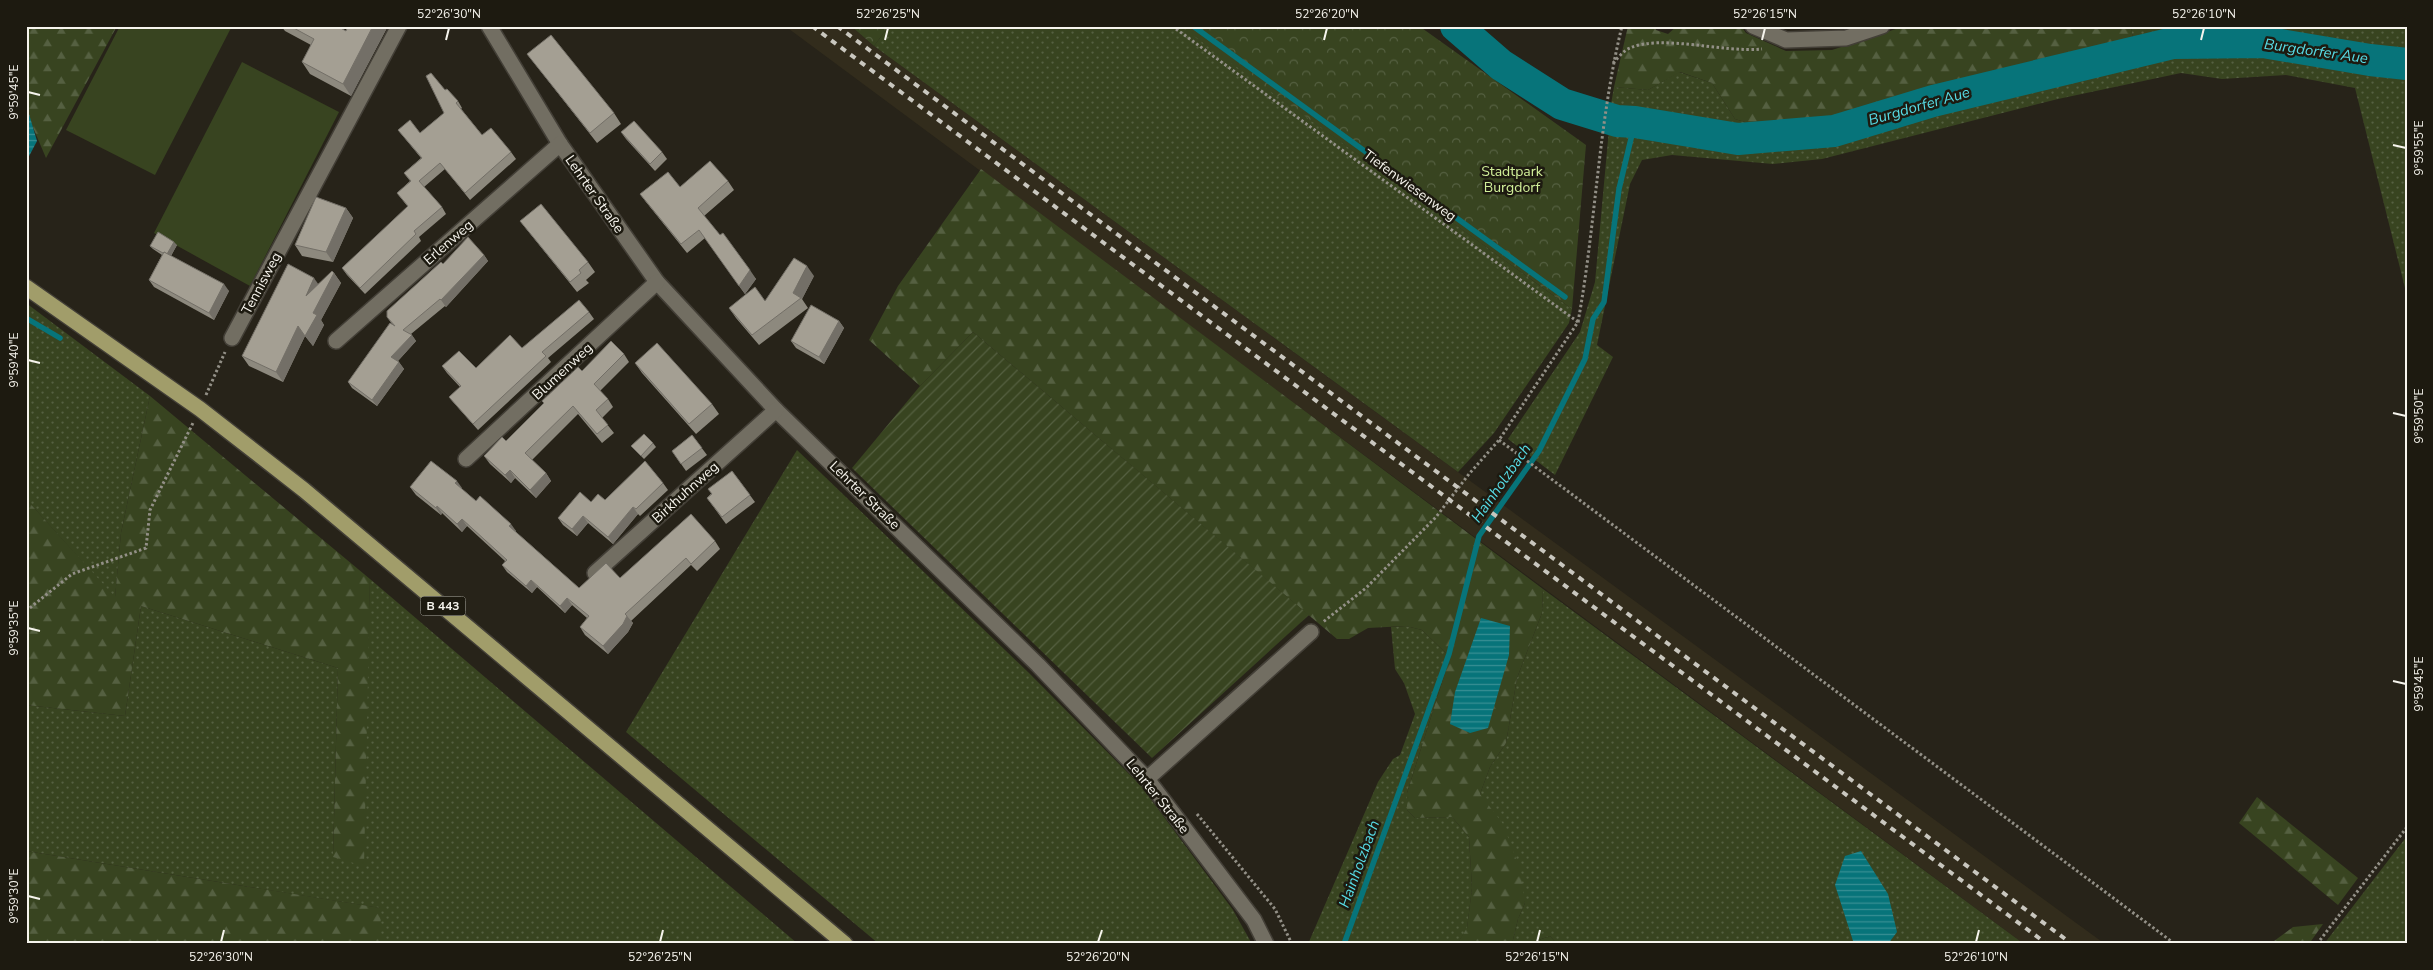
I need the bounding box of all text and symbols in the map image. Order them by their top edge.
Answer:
text: 52°26'30"N [417,6,481,22]
text: 52°26'25"N [856,6,920,22]
text: 52°26'20"N [1295,6,1359,22]
text: 52°26'15"N [1733,6,1797,22]
text: 52°26'10"N [2172,6,2236,22]
water label: Burgdorfer Aue [2263,34,2369,68]
text: 9°59'45"E [6,65,22,119]
water label: Burgdorfer Aue [1866,82,1972,130]
text: 9°59'55"E [2411,121,2427,175]
street label: Tiefenwiesenweg [1359,145,1460,226]
street label: Lehrter Straße [561,152,629,237]
park label: Stadtpark Burgdorf [1481,162,1544,197]
street label: Erlenweg [419,216,477,269]
street label: Tennisweg [237,249,286,318]
text: 9°59'40"E [6,333,22,387]
street label: Blumenweg [528,338,597,404]
text: 9°59'50"E [2411,389,2427,443]
water label: Hainholzbach [1466,440,1536,526]
street label: Birkhuhnweg [648,457,723,527]
street label: Lehrter Straße [825,457,904,534]
road number: B 443 [420,596,466,616]
text: 9°59'35"E [6,601,22,655]
text: 9°59'45"E [2411,657,2427,711]
street label: Lehrter Straße [1122,755,1194,838]
water label: Hainholzbach [1334,817,1384,911]
text: 9°59'30"E [6,869,22,923]
text: 52°26'30"N [189,949,253,965]
text: 52°26'25"N [628,949,692,965]
text: 52°26'20"N [1066,949,1130,965]
text: 52°26'15"N [1505,949,1569,965]
text: 52°26'10"N [1944,949,2008,965]

